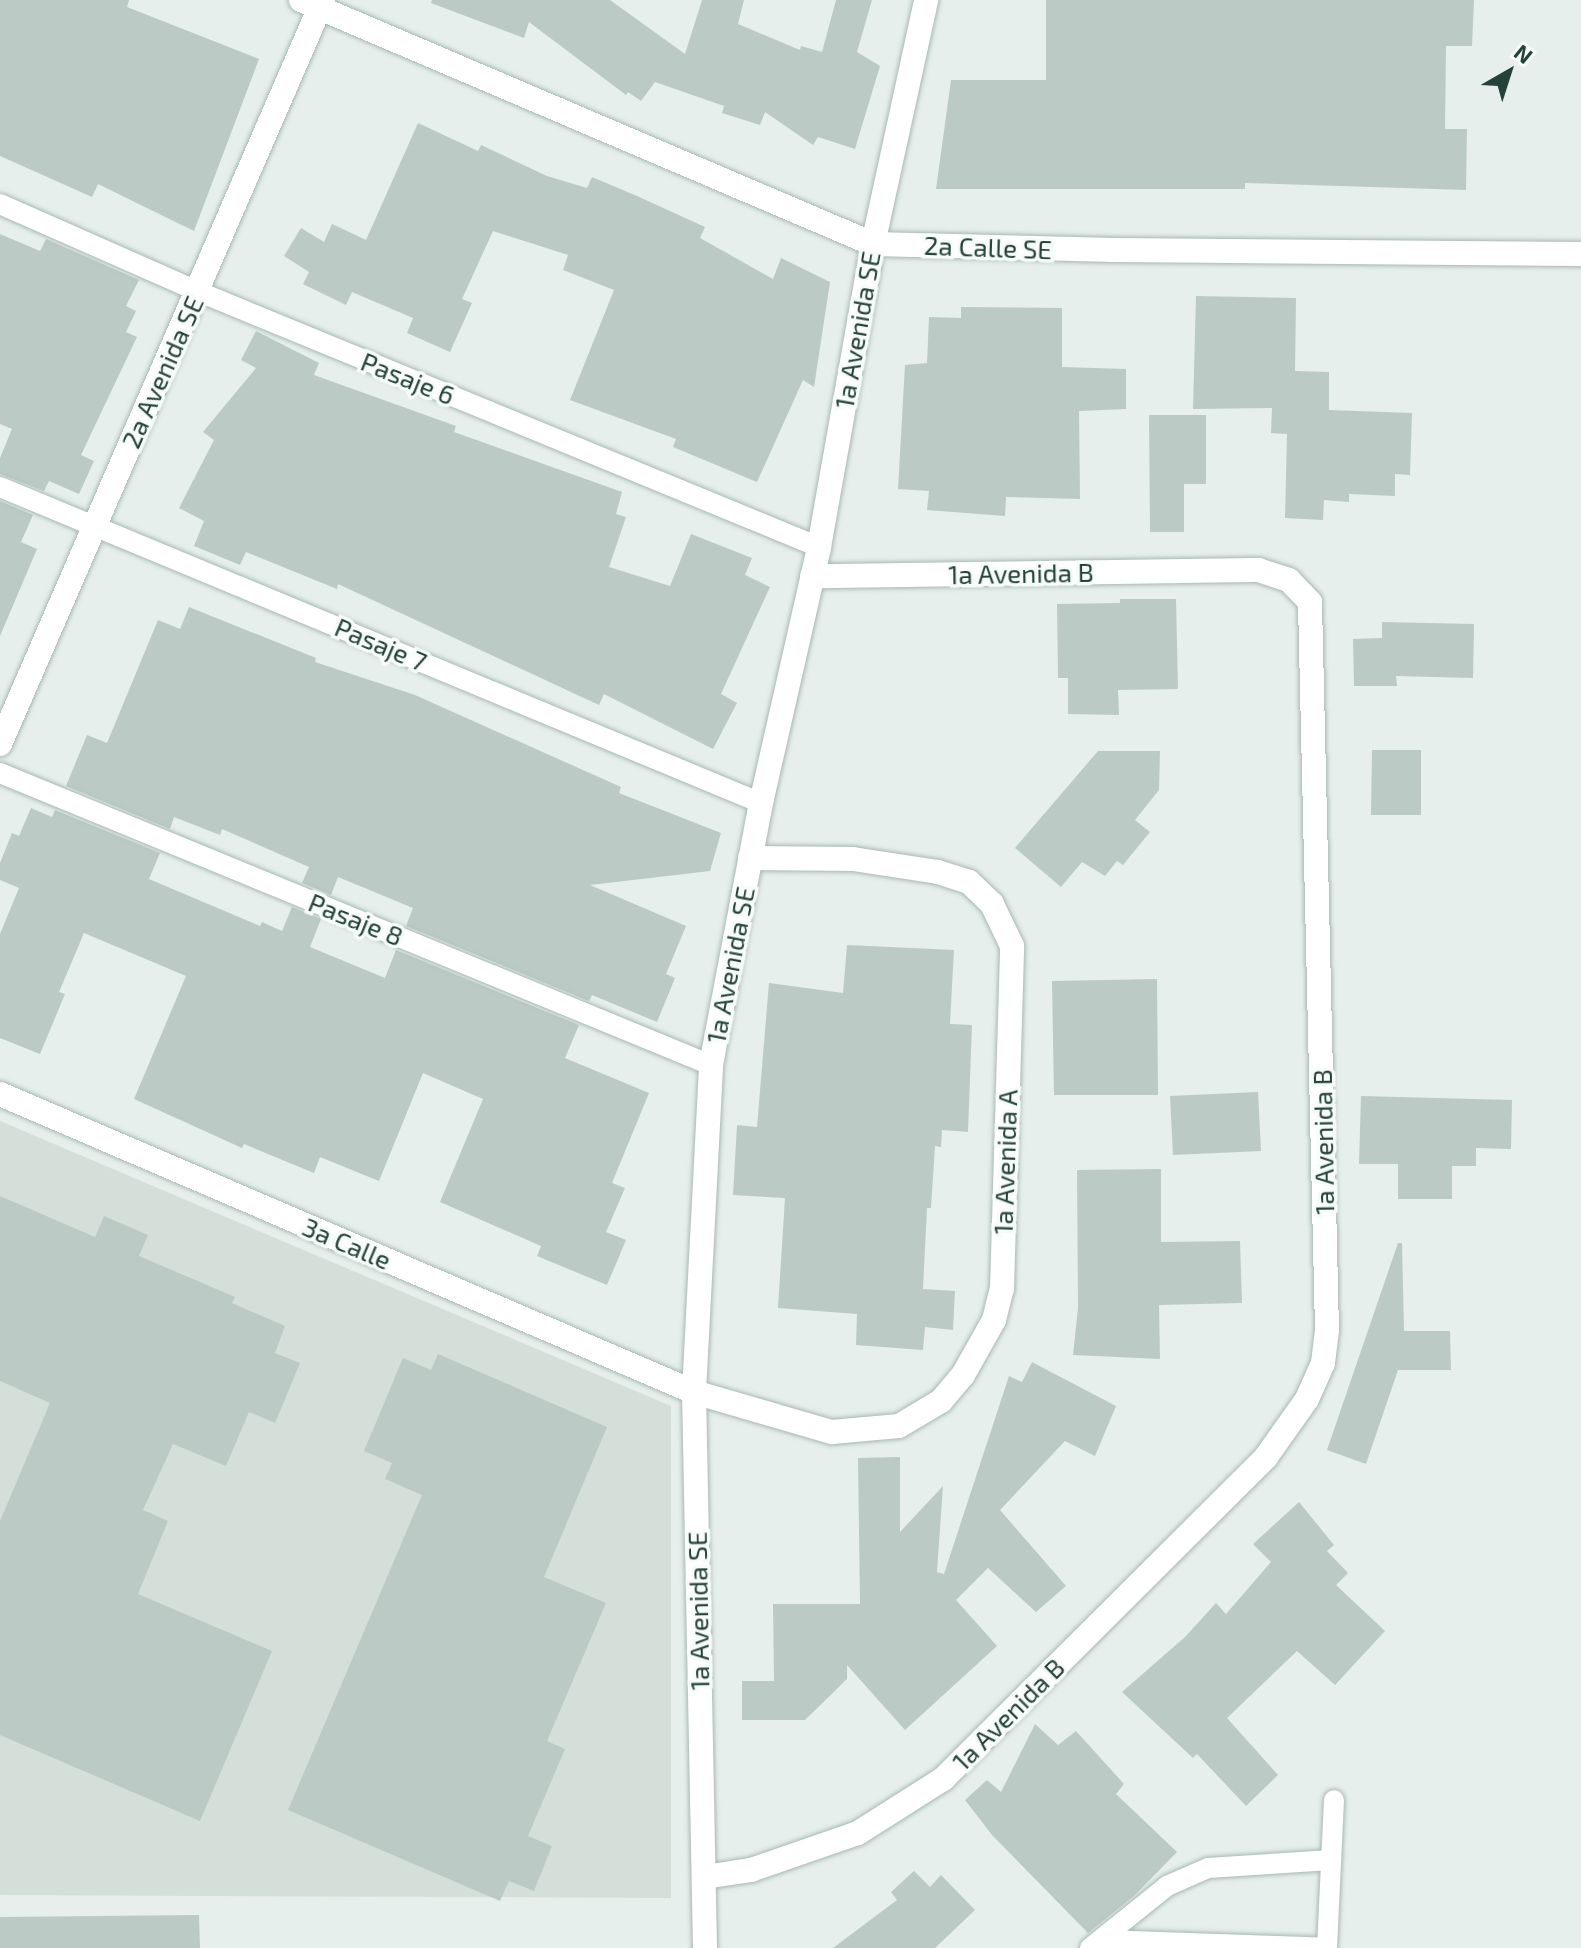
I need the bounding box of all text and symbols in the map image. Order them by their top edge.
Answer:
north arrow [1469,32,1549,112]
text: N [1510,38,1538,68]
street label: 2a Calle SE [923,229,1053,265]
street label: 1a Avenida SE [828,249,886,411]
street label: 2a Avenida SE [114,291,210,453]
street label: Pasaje 6 [357,345,459,411]
street label: 1a Avenida B [948,556,1094,590]
street label: Pasaje 7 [330,611,432,677]
street label: 1a Avenida SE [699,884,761,1046]
street label: Pasaje 8 [304,886,408,952]
street label: 1a Avenida B [1306,1069,1340,1215]
street label: 1a Avenida A [987,1088,1023,1236]
street label: 3a Calle [298,1210,396,1276]
street label: 1a Avenida SE [681,1531,715,1691]
street label: 1a Avenida B [945,1651,1071,1777]

